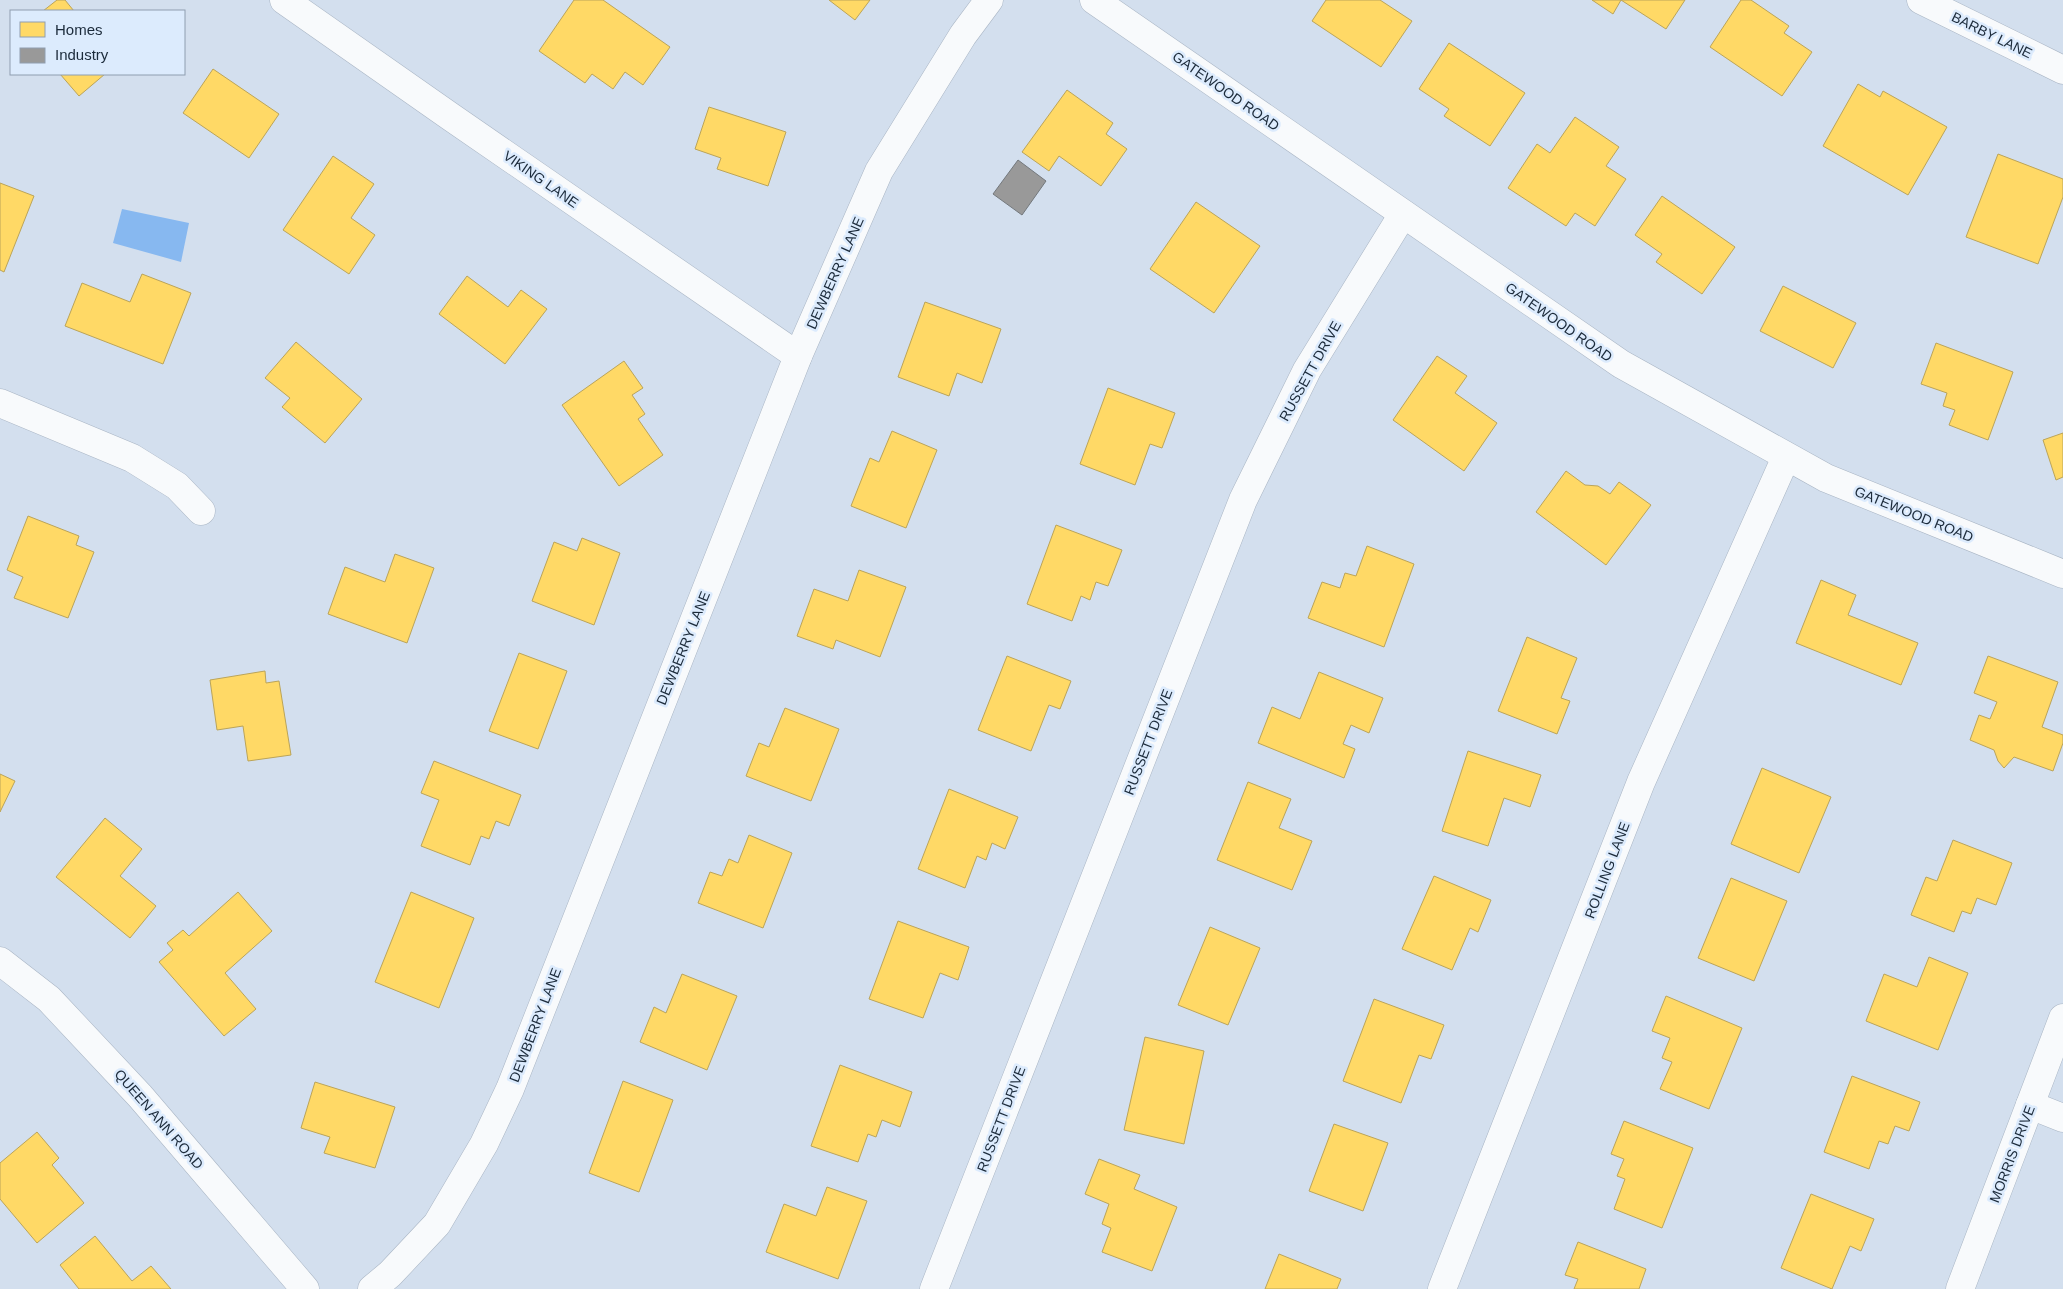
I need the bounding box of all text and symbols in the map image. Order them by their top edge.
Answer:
street label: BARBY LANE [1949,9,2035,61]
legend [10,10,185,75]
text: Homes [55,21,103,38]
text: Industry [55,46,109,63]
street label: GATEWOOD ROAD [1170,48,1282,134]
street label: VIKING LANE [500,147,582,211]
street label: DEWBERRY LANE [803,215,867,331]
street label: GATEWOOD ROAD [1503,279,1615,365]
street label: RUSSETT DRIVE [1276,318,1344,424]
street label: GATEWOOD ROAD [1852,483,1976,545]
street label: DEWBERRY LANE [653,589,713,707]
street label: RUSSETT DRIVE [1121,687,1175,797]
street label: ROLLING LANE [1581,820,1633,920]
street label: DEWBERRY LANE [506,966,564,1084]
street label: RUSSETT DRIVE [974,1064,1028,1174]
street label: QUEEN ANN ROAD [111,1066,207,1172]
street label: MORRIS DRIVE [1986,1103,2038,1205]

